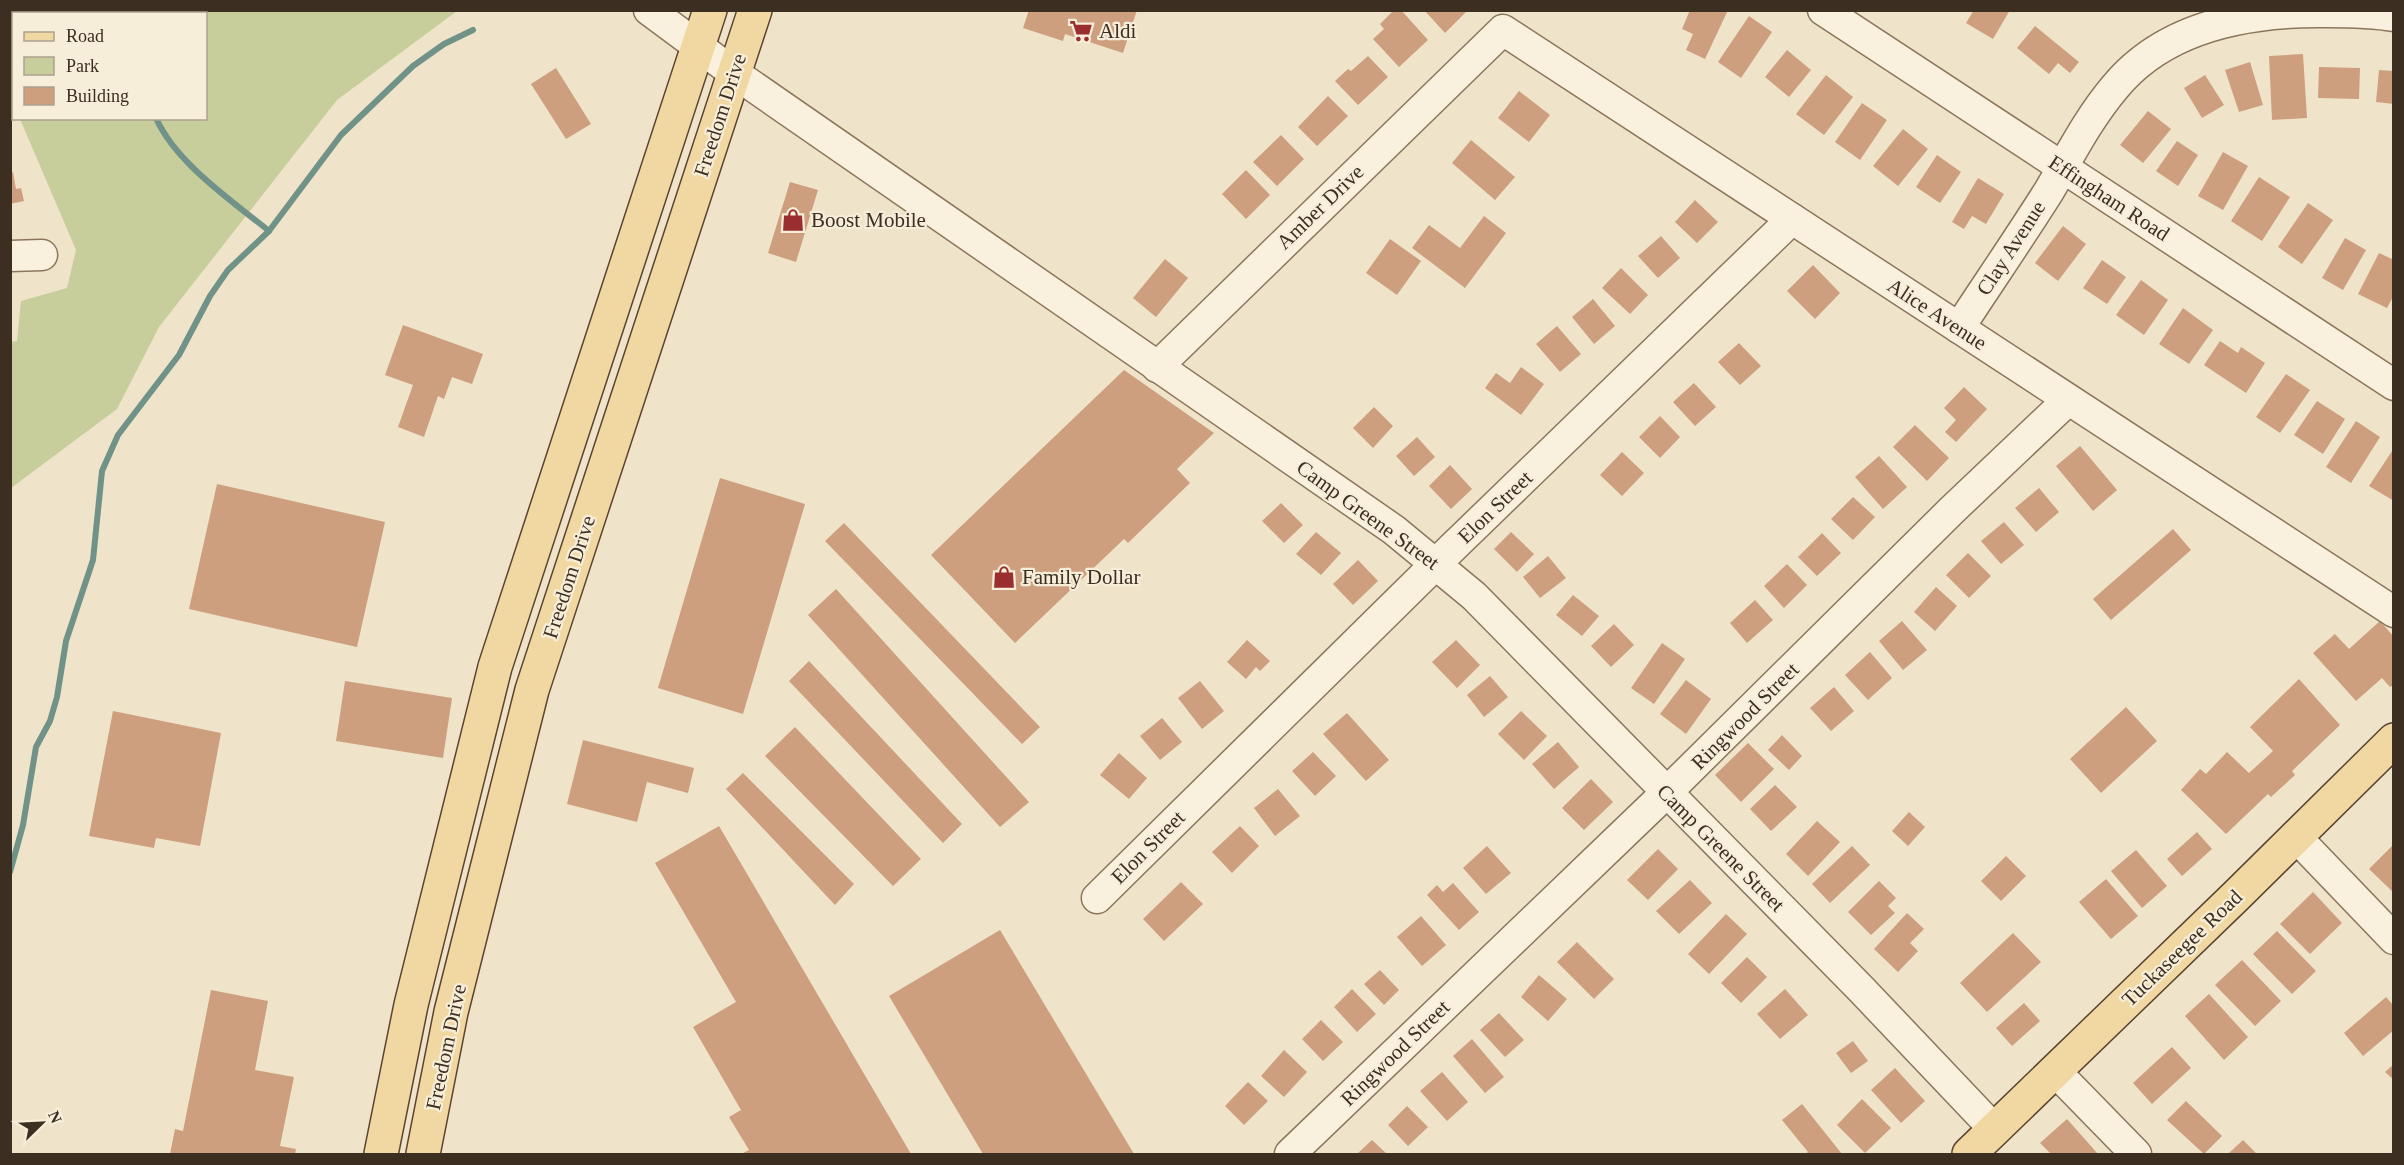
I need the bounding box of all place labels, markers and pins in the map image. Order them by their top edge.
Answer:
supermarket icon: Aldi [1068,18,1094,44]
place label: Aldi [1099,19,1137,43]
shop icon: Boost Mobile [780,207,806,233]
place label: Boost Mobile [811,208,926,232]
shop icon: Family Dollar [991,564,1017,590]
place label: Family Dollar [1022,565,1140,589]

